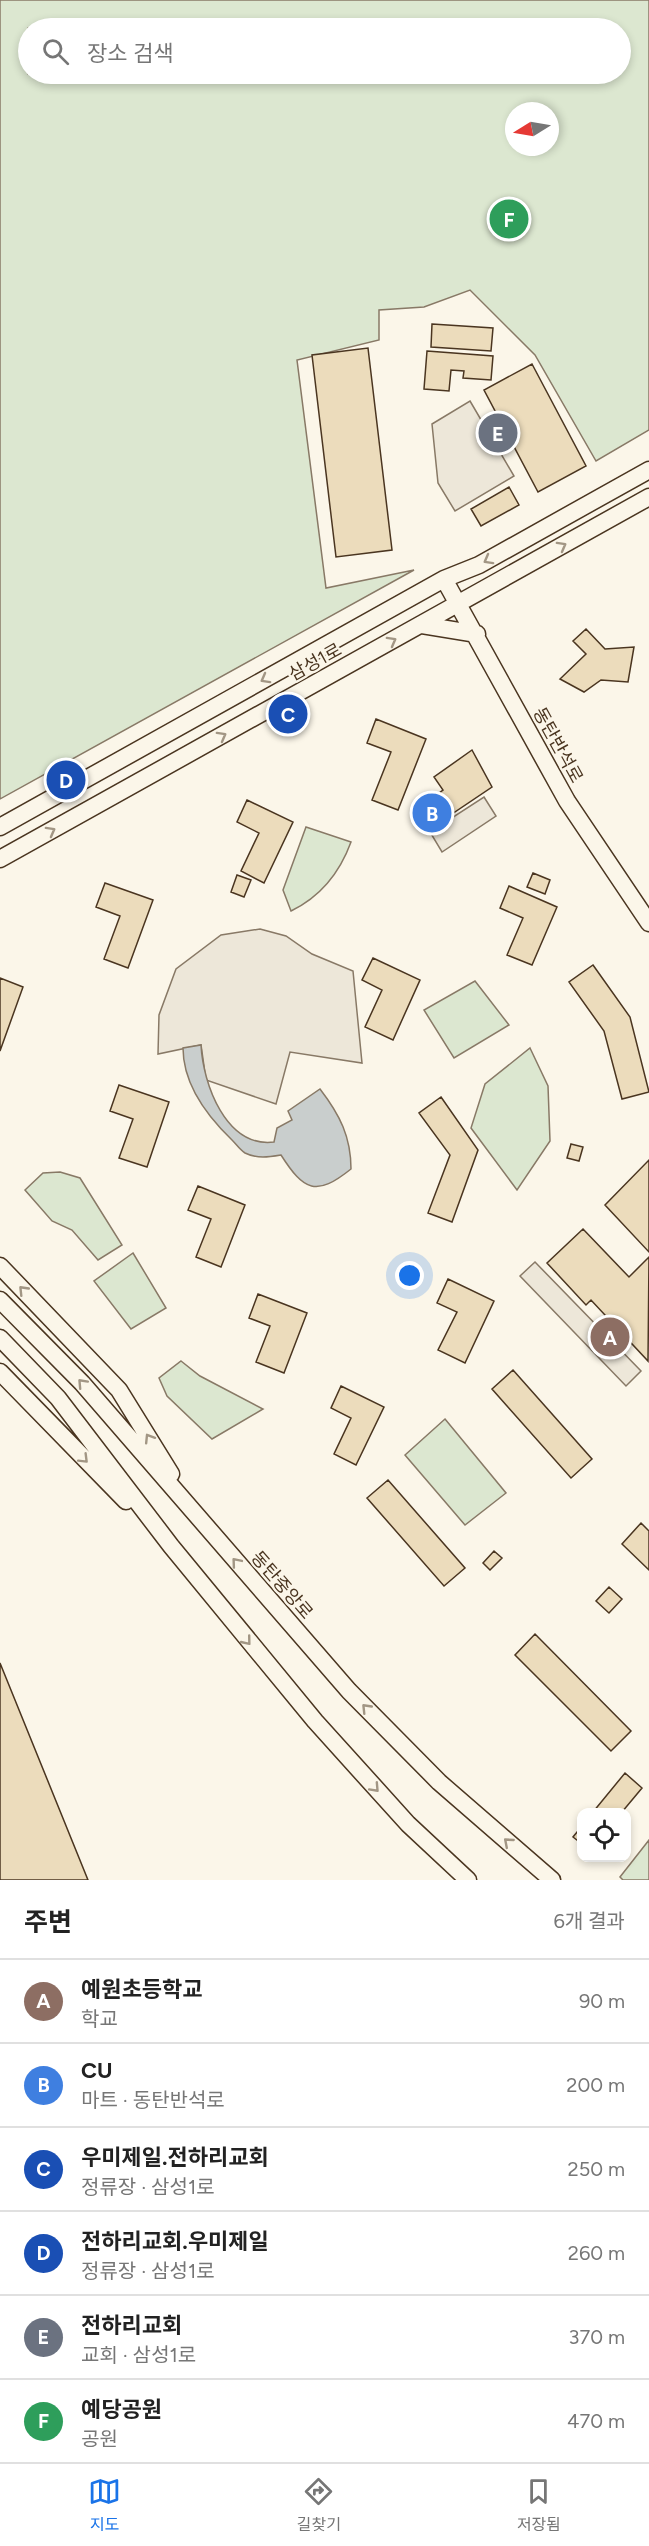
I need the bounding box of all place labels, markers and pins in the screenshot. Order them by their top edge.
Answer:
pin: F [490,196,528,242]
pin: E [478,410,518,456]
pin: C [268,692,308,736]
pin: D [46,758,86,802]
pin: B [412,790,452,836]
pin: A [590,1314,630,1360]

